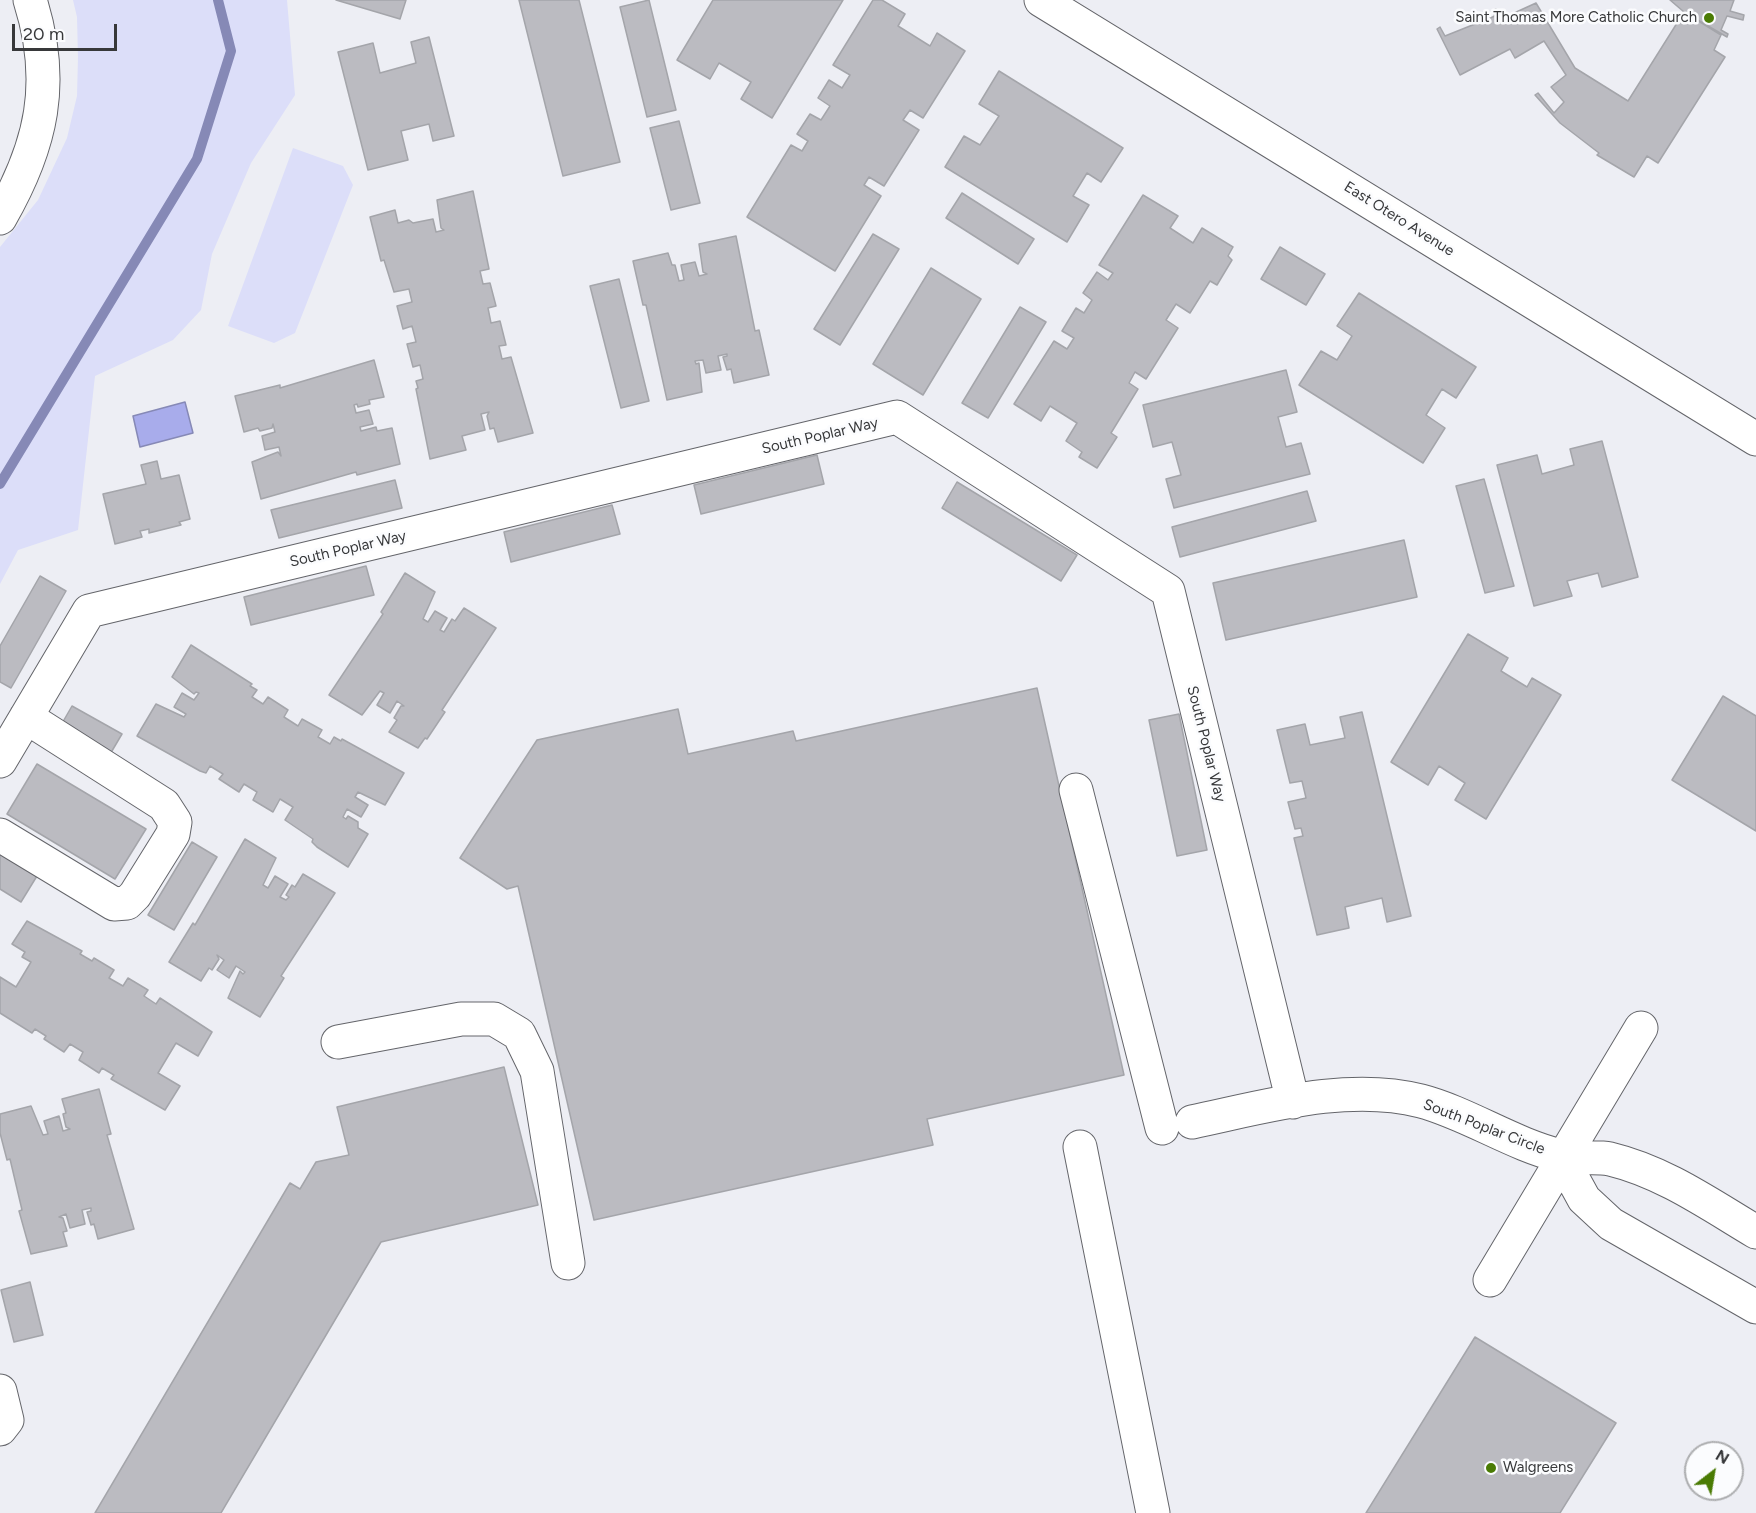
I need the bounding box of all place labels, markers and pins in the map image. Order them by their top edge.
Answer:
place label: Saint Thomas More Catholic Church [1455,9,1697,27]
marker: Saint Thomas More Catholic Church [1702,11,1716,25]
place label: Walgreens [1503,1459,1573,1477]
marker: Walgreens [1484,1461,1498,1475]

